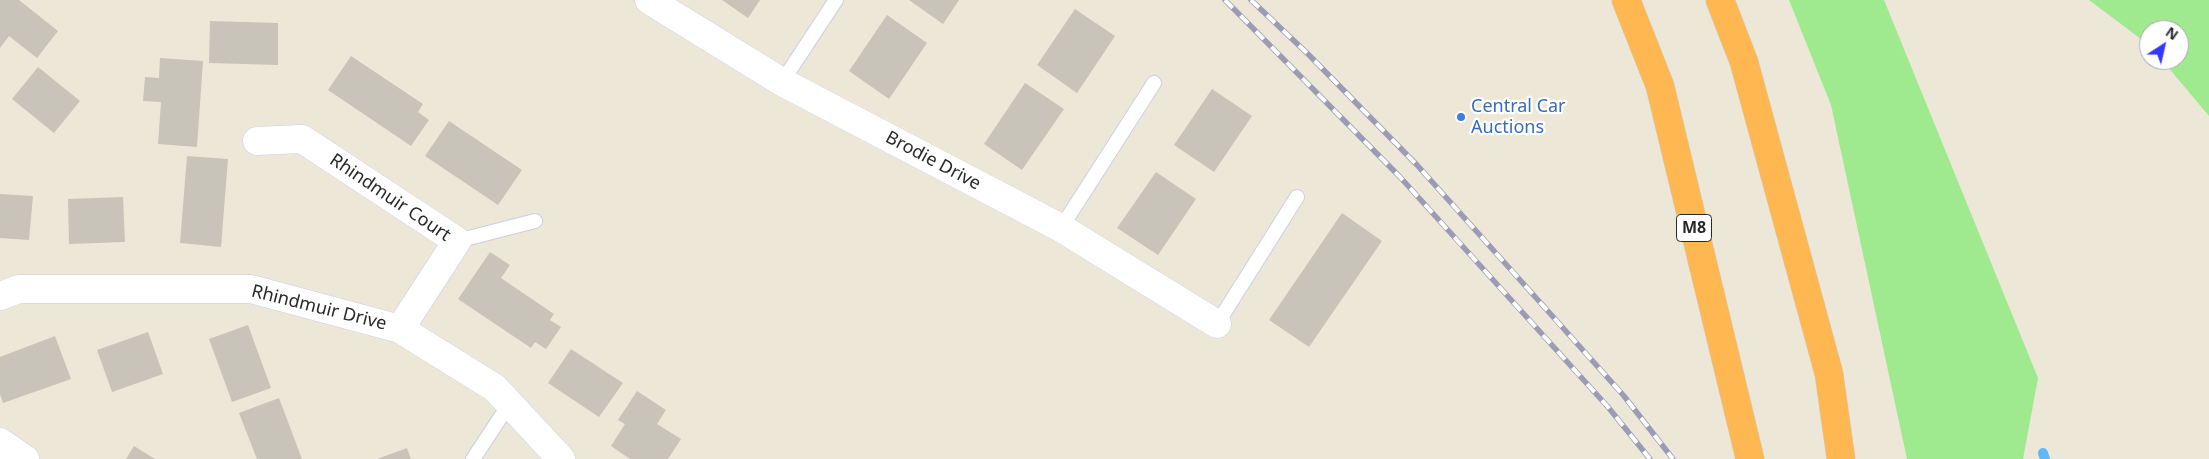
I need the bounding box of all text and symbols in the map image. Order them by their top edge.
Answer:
north arrow [2139,20,2189,70]
text: N [2162,22,2182,44]
place label: Central Car Auctions [1471,96,1566,138]
marker: Central Car Auctions [1455,111,1467,123]
street label: Brodie Drive [882,127,984,195]
street label: Rhindmuir Court [325,150,455,246]
road number: M8 [1676,214,1712,242]
street label: Rhindmuir Drive [249,281,389,335]

